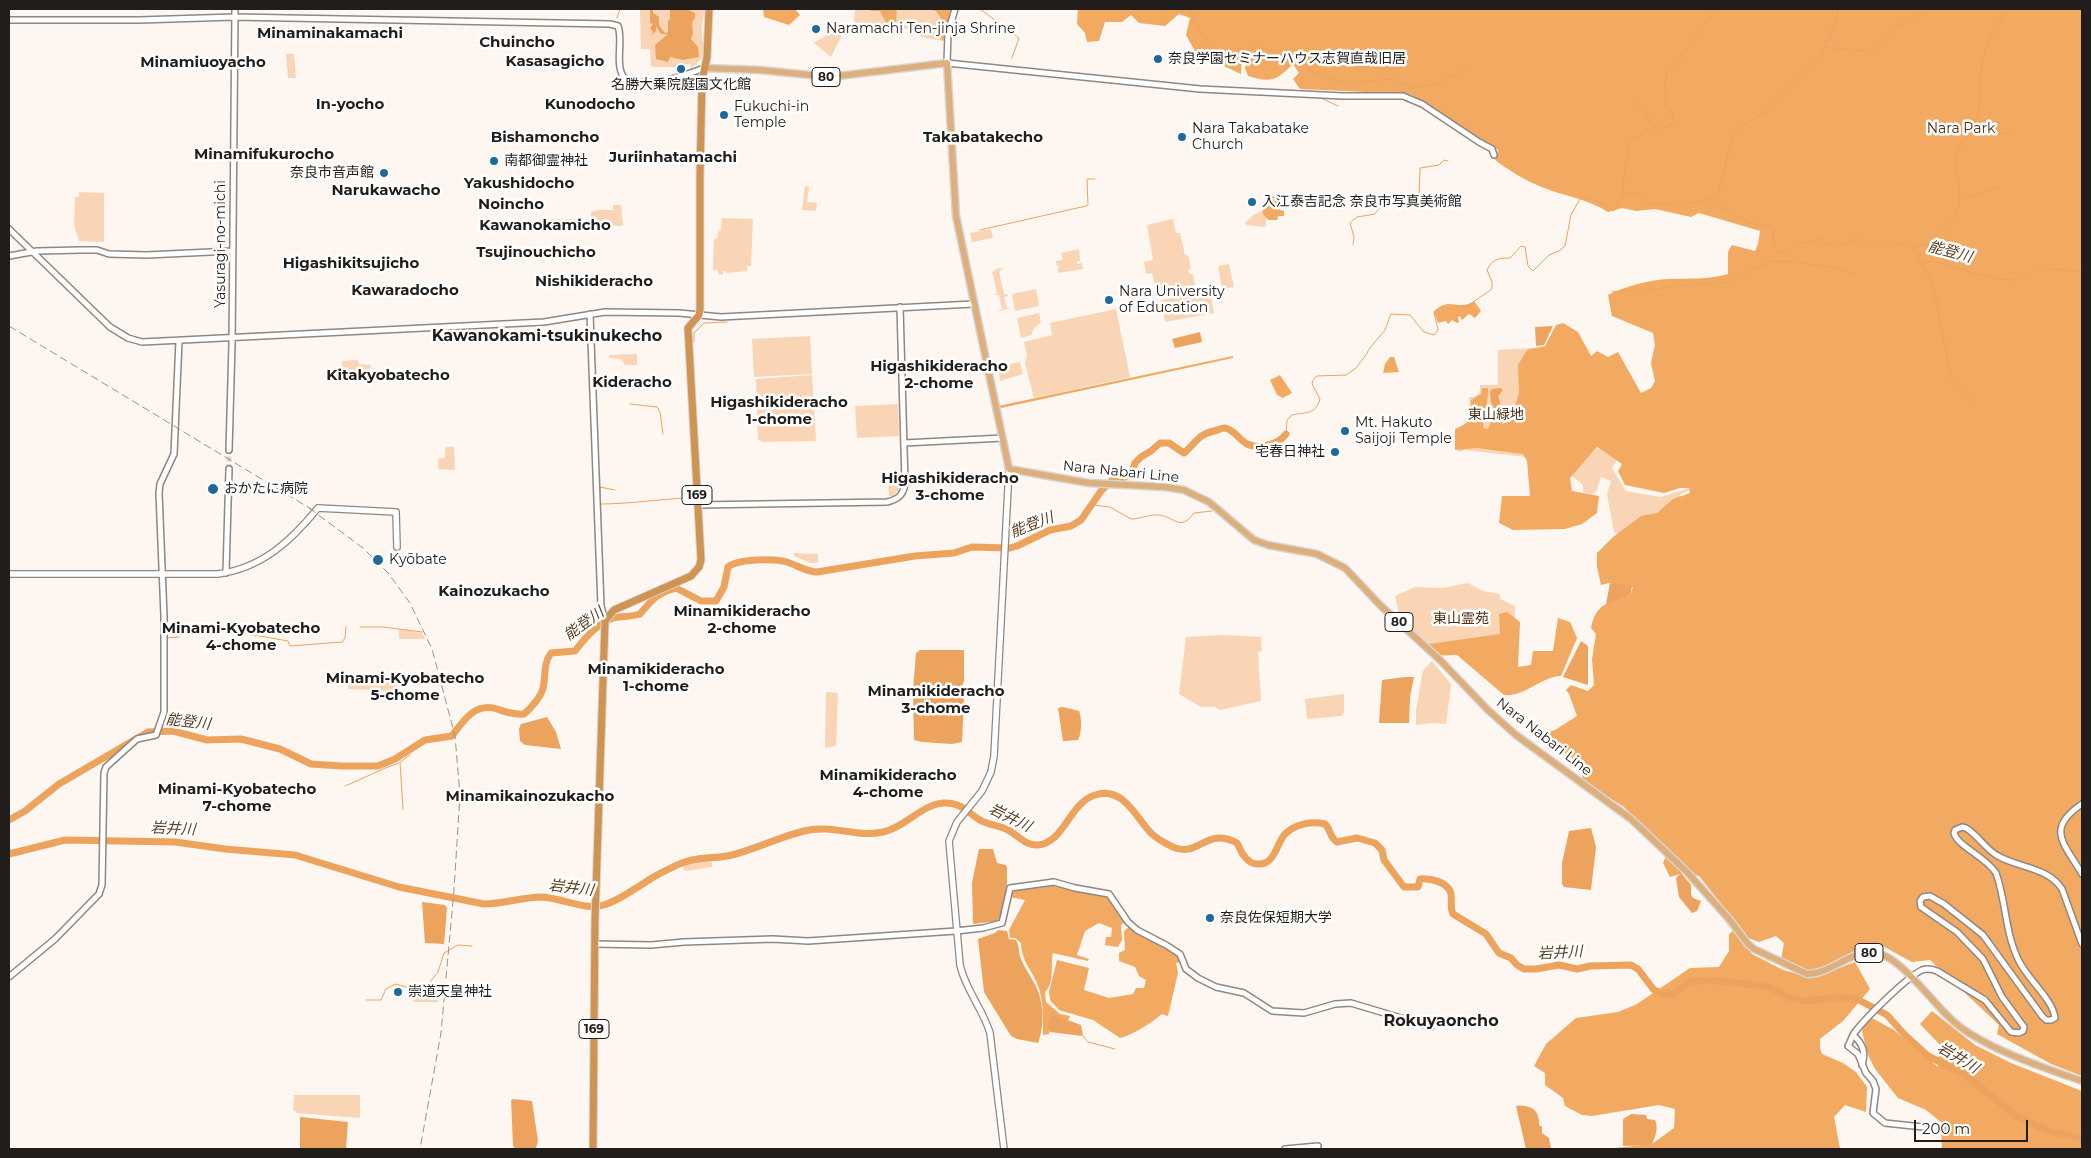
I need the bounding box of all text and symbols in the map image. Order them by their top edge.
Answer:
place label: Naramachi Ten-jinja Shrine [826,21,1015,37]
marker: Naramachi Ten-jinja Shrine [810,23,822,35]
district label: Minaminakamachi [257,25,403,43]
district label: Chuincho [479,34,555,52]
place label: 奈良学園セミナーハウス志賀直哉旧居 [1168,51,1406,67]
district label: Kasasagicho [506,53,604,71]
marker: 奈良学園セミナーハウス志賀直哉旧居 [1152,53,1164,65]
district label: Minamiuoyacho [140,54,266,72]
marker: 名勝大乗院庭園文化館 [675,63,687,75]
road number: 80 [812,68,840,86]
place label: 名勝大乗院庭園文化館 [611,77,751,93]
district label: In-yocho [316,96,384,114]
district label: Kunodocho [545,96,635,114]
place label: Fukuchi-in Temple [734,99,809,132]
marker: Fukuchi-in Temple [718,109,730,121]
place label: Nara Takabatake Church [1192,121,1309,154]
park label: Nara Park [1927,121,1995,137]
district label: Bishamoncho [491,129,599,147]
district label: Takabatakecho [923,129,1043,147]
marker: Nara Takabatake Church [1176,131,1188,143]
district label: Minamifukurocho [194,146,334,164]
district label: Juriinhatamachi [609,149,737,167]
place label: 南都御霊神社 [504,153,588,169]
marker: 南都御霊神社 [488,155,500,167]
place label: 奈良市音声館 [290,165,374,181]
marker: 奈良市音声館 [378,167,390,179]
district label: Yakushidocho [464,175,574,193]
street label: Yasuragi-no-michi [213,180,229,308]
district label: Narukawacho [331,182,441,200]
place label: 入江泰吉記念 奈良市写真美術館 [1262,194,1462,210]
district label: Noincho [478,196,544,214]
marker: 入江泰吉記念 奈良市写真美術館 [1246,196,1258,208]
district label: Kawanokamicho [479,217,611,235]
water label: 能登川 [1926,237,1974,267]
district label: Tsujinouchicho [476,244,596,262]
district label: Higashikitsujicho [283,255,419,273]
district label: Nishikideracho [535,273,653,291]
district label: Kawaradocho [351,282,459,300]
place label: Nara University of Education [1119,284,1225,316]
marker: Nara University of Education [1103,294,1115,306]
district label: Kawanokami-tsukinukecho [432,326,662,346]
district label: Higashikideracho 2-chome [870,358,1008,393]
district label: Kitakyobatecho [326,367,450,385]
district label: Kideracho [592,374,672,392]
district label: Higashikideracho 1-chome [710,394,848,429]
park label: 東山緑地 [1468,407,1524,423]
place label: Mt. Hakuto Saijoji Temple [1355,415,1452,448]
marker: Mt. Hakuto Saijoji Temple [1339,425,1351,437]
place label: 宅春日神社 [1255,444,1325,460]
marker: 宅春日神社 [1329,446,1341,458]
street label: Nara Nabari Line [1062,458,1180,486]
district label: Higashikideracho 3-chome [881,470,1019,505]
place label: おかたに病院 [224,481,308,497]
marker: おかたに病院 [206,482,220,496]
road number: 169 [682,486,712,504]
water label: 能登川 [1008,509,1056,541]
place label: Kyōbate [389,552,447,568]
marker: Kyōbate [371,553,385,567]
district label: Kainozukacho [438,583,550,601]
water label: 能登川 [561,603,607,645]
district label: Minamikideracho 2-chome [673,603,811,638]
park label: 東山霊苑 [1433,611,1489,627]
road number: 80 [1385,612,1413,632]
district label: Minami-Kyobatecho 4-chome [162,620,320,655]
district label: Minamikideracho 1-chome [587,661,725,696]
district label: Minami-Kyobatecho 5-chome [326,670,484,705]
district label: Minamikideracho 3-chome [867,683,1005,718]
street label: Nara Nabari Line [1493,694,1595,780]
water label: 能登川 [165,710,211,734]
district label: Minamikideracho 4-chome [819,767,957,802]
district label: Minami-Kyobatecho 7-chome [158,781,316,816]
district label: Minamikainozukacho [446,788,614,806]
water label: 岩井川 [986,800,1034,836]
water label: 岩井川 [150,819,196,839]
water label: 岩井川 [548,876,594,900]
place label: 奈良佐保短期大学 [1220,910,1332,926]
marker: 奈良佐保短期大学 [1204,912,1216,924]
water label: 岩井川 [1537,943,1583,963]
road number: 80 [1855,944,1883,962]
place label: 崇道天皇神社 [408,984,492,1000]
marker: 崇道天皇神社 [392,986,404,998]
district label: Rokuyaoncho [1383,1011,1499,1031]
road number: 169 [579,1020,609,1038]
water label: 岩井川 [1934,1039,1982,1077]
scale bar [1916,1110,2030,1142]
text: 200 m [1922,1119,1970,1138]

